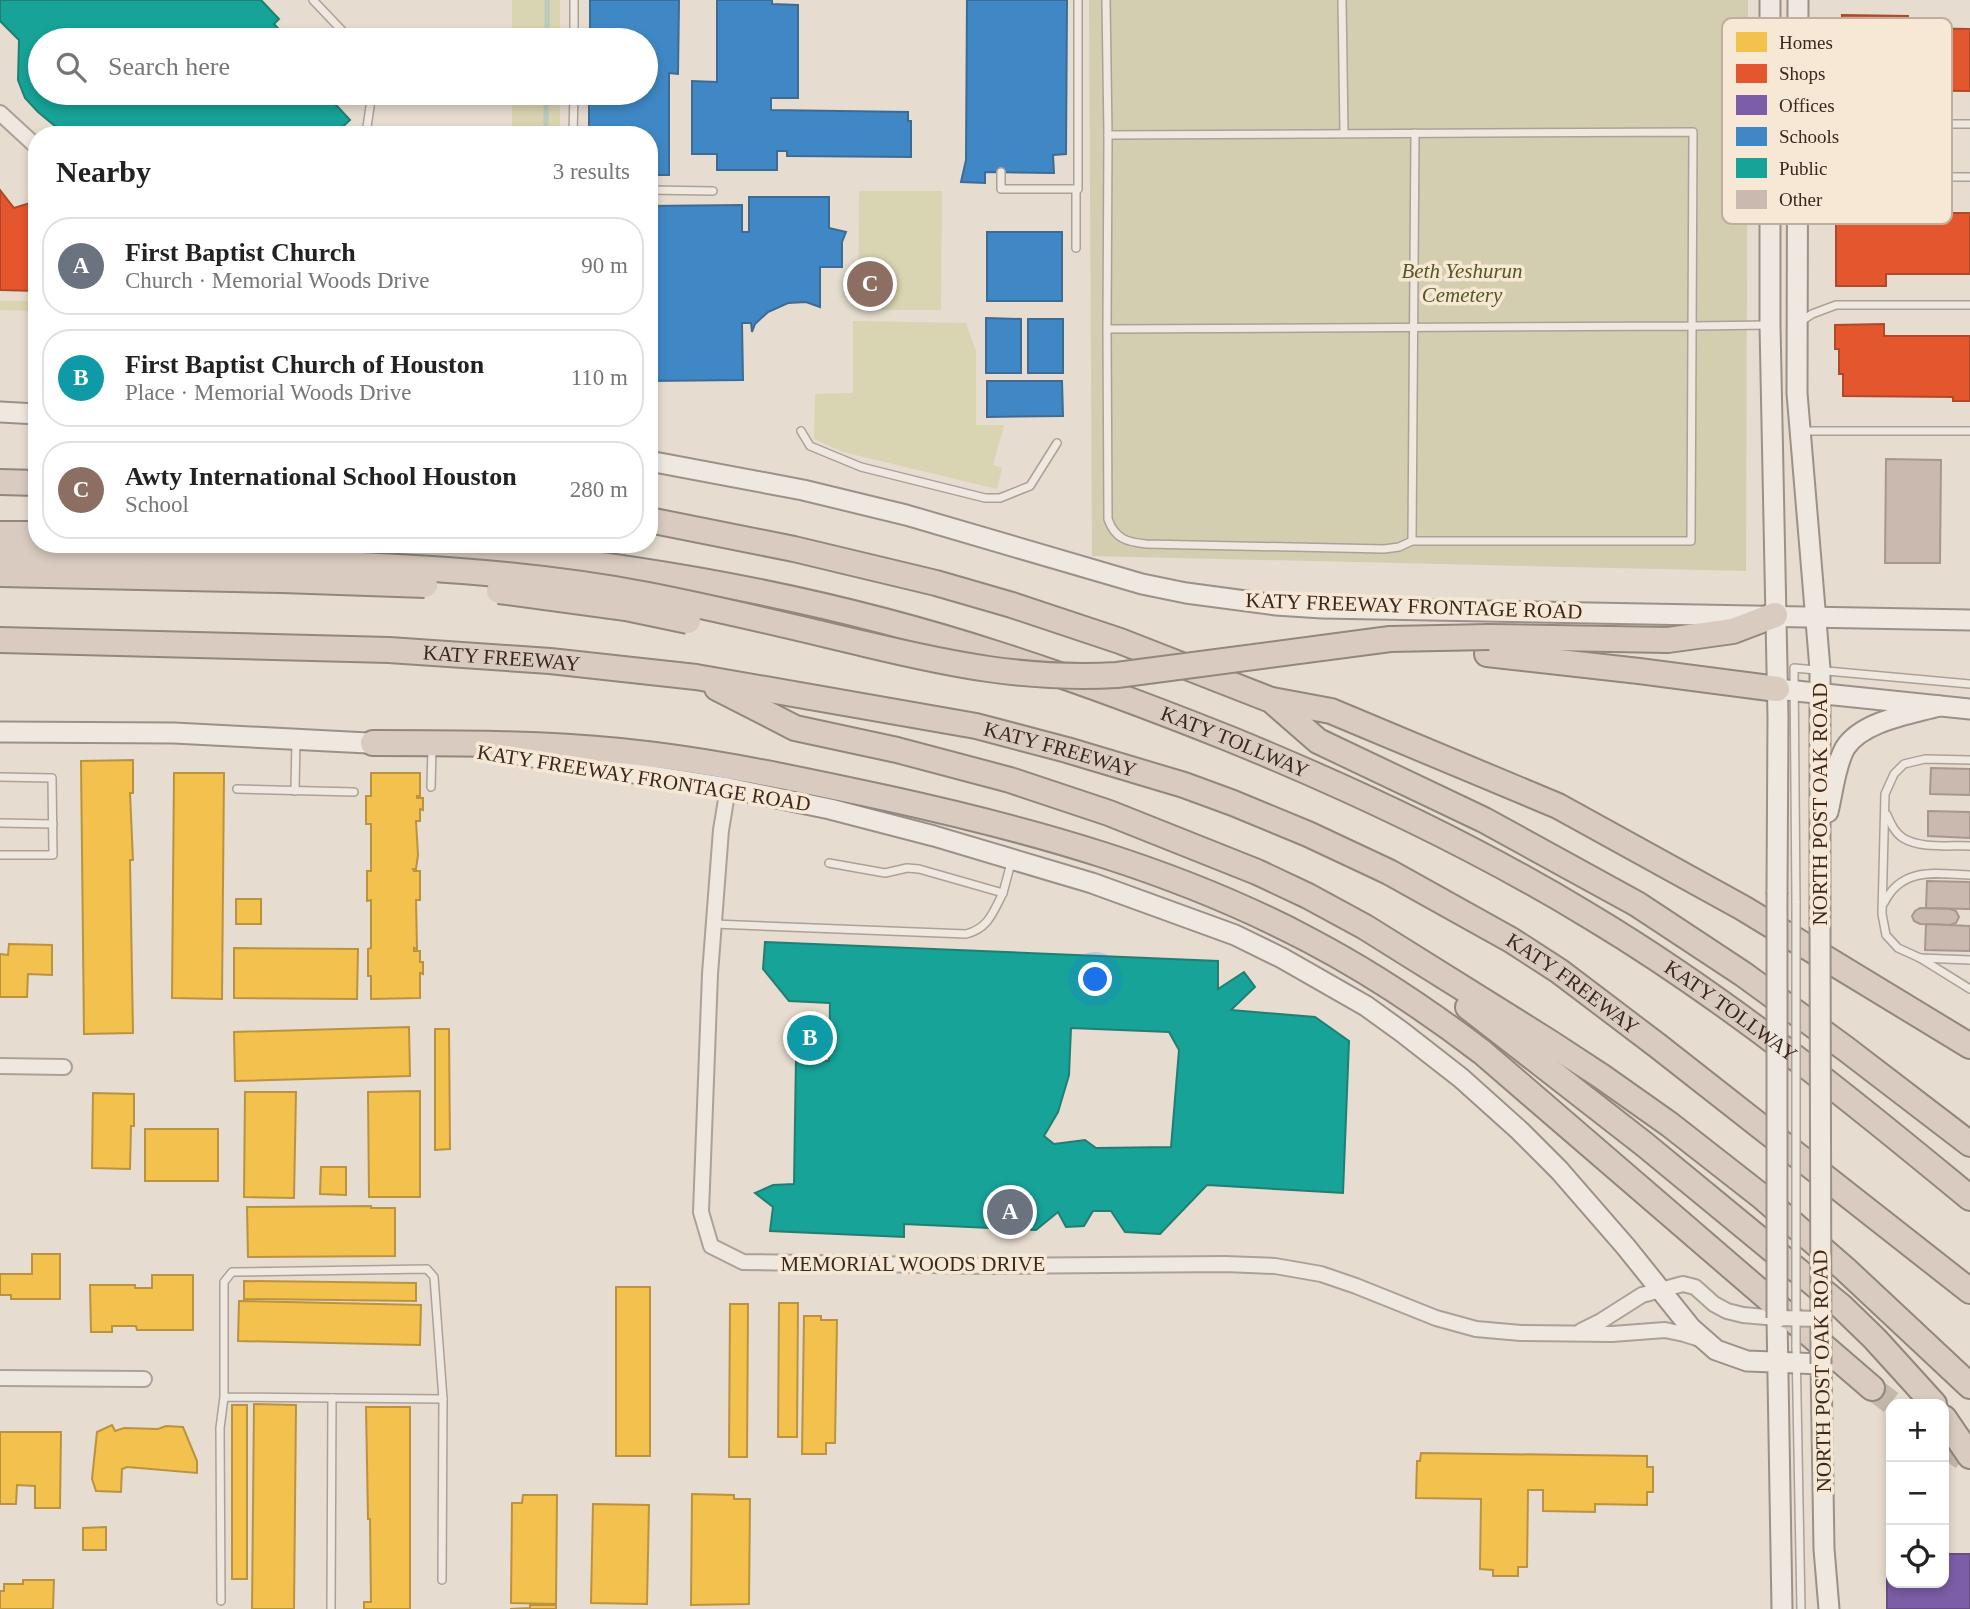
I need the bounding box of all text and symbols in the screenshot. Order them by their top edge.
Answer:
legend [1722,18,1952,224]
search box [28,28,658,105]
text: Homes [1779,32,1833,53]
icon: search [52,48,90,86]
text: Search here [108,52,230,81]
text: Shops [1779,63,1825,84]
text: Offices [1779,95,1835,116]
text: Schools [1779,126,1839,147]
text: Nearby [56,155,151,188]
text: Public [1779,158,1828,179]
text: 3 results [553,159,630,184]
text: Other [1779,189,1823,210]
text: First Baptist Church [125,238,356,267]
text: A [73,253,89,278]
text: 90 m [581,253,628,278]
pin: C [847,258,893,310]
park label: Beth Yeshurun Cemetery [1401,259,1523,307]
text: Church · Memorial Woods Drive [125,268,429,293]
text: First Baptist Church of Houston [125,350,484,379]
text: B [73,365,89,390]
text: 110 m [571,365,628,390]
text: Place · Memorial Woods Drive [125,380,411,405]
text: Awty International School Houston [125,462,517,491]
text: C [73,477,89,502]
text: 280 m [570,477,628,502]
text: School [125,492,189,517]
street label: KATY FREEWAY FRONTAGE ROAD [1245,588,1583,624]
street label: KATY FREEWAY [422,640,582,676]
street label: NORTH POST OAK ROAD [1808,683,1832,925]
street label: KATY TOLLWAY [1158,701,1313,783]
street label: KATY FREEWAY [981,717,1140,782]
street label: KATY FREEWAY FRONTAGE ROAD [476,740,812,816]
street label: KATY FREEWAY [1502,928,1644,1039]
street label: KATY TOLLWAY [1660,955,1802,1067]
your location [1078,962,1112,996]
pin: B [787,1012,833,1064]
pin: A [987,1186,1033,1238]
street label: NORTH POST OAK ROAD [1808,1249,1836,1493]
street label: MEMORIAL WOODS DRIVE [781,1252,1045,1276]
map controls [1886,1399,1949,1588]
button: + [1886,1399,1949,1462]
button: − [1886,1462,1949,1525]
button: locate [1886,1525,1949,1588]

